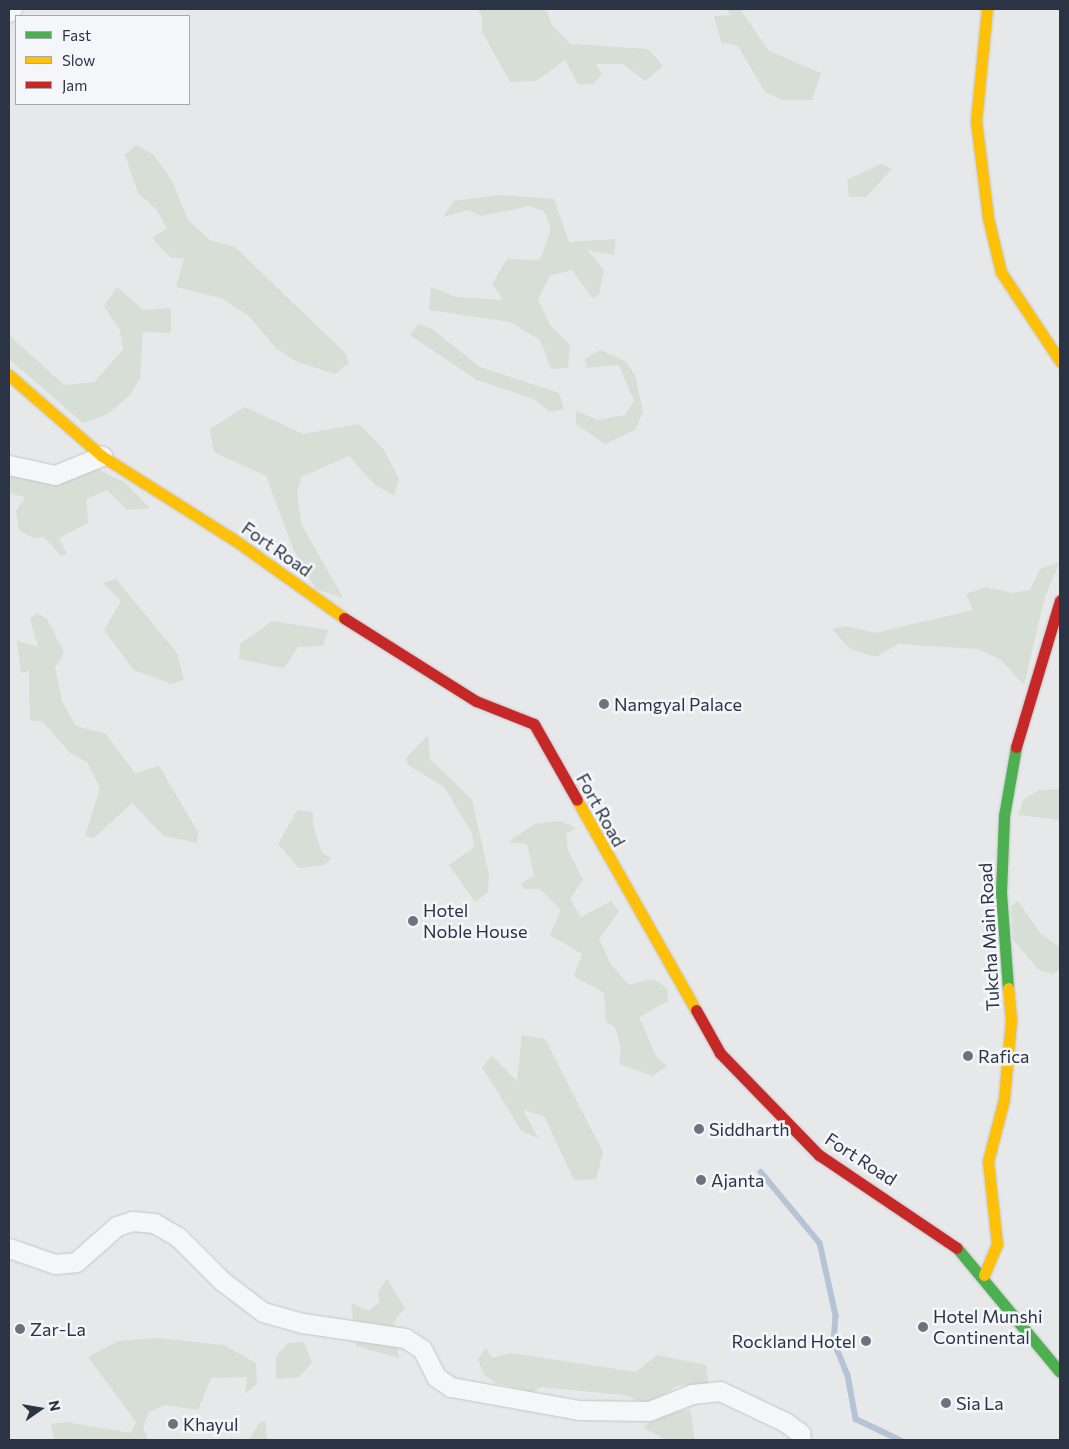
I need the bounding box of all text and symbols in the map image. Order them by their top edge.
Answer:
legend [15,15,190,105]
text: Fast [62,26,91,44]
text: Slow [62,51,95,69]
text: Jam [62,76,87,94]
street label: Fort Road [238,517,316,581]
place label: Namgyal Palace [614,693,742,715]
marker: Namgyal Palace [598,698,610,710]
street label: Fort Road [572,769,630,851]
street label: Tukcha Main Road [974,862,1004,1012]
place label: Hotel Noble House [423,900,527,942]
marker: Hotel Noble House [407,915,419,927]
place label: Rafica [978,1045,1029,1067]
marker: Rafica [962,1050,974,1062]
place label: Siddharth [709,1118,790,1140]
marker: Siddharth [693,1123,705,1135]
street label: Fort Road [821,1128,901,1190]
place label: Ajanta [711,1169,765,1191]
marker: Ajanta [695,1174,707,1186]
place label: Hotel Munshi Continental [933,1306,1043,1348]
place label: Zar-La [30,1318,86,1340]
marker: Hotel Munshi Continental [917,1321,929,1333]
marker: Zar-La [14,1323,26,1335]
place label: Rockland Hotel [732,1330,856,1352]
marker: Rockland Hotel [860,1335,872,1347]
north arrow [15,1384,65,1434]
place label: Sia La [956,1392,1004,1414]
marker: Sia La [940,1397,952,1409]
text: N [46,1398,65,1413]
place label: Khayul [183,1413,239,1435]
marker: Khayul [167,1418,179,1430]

